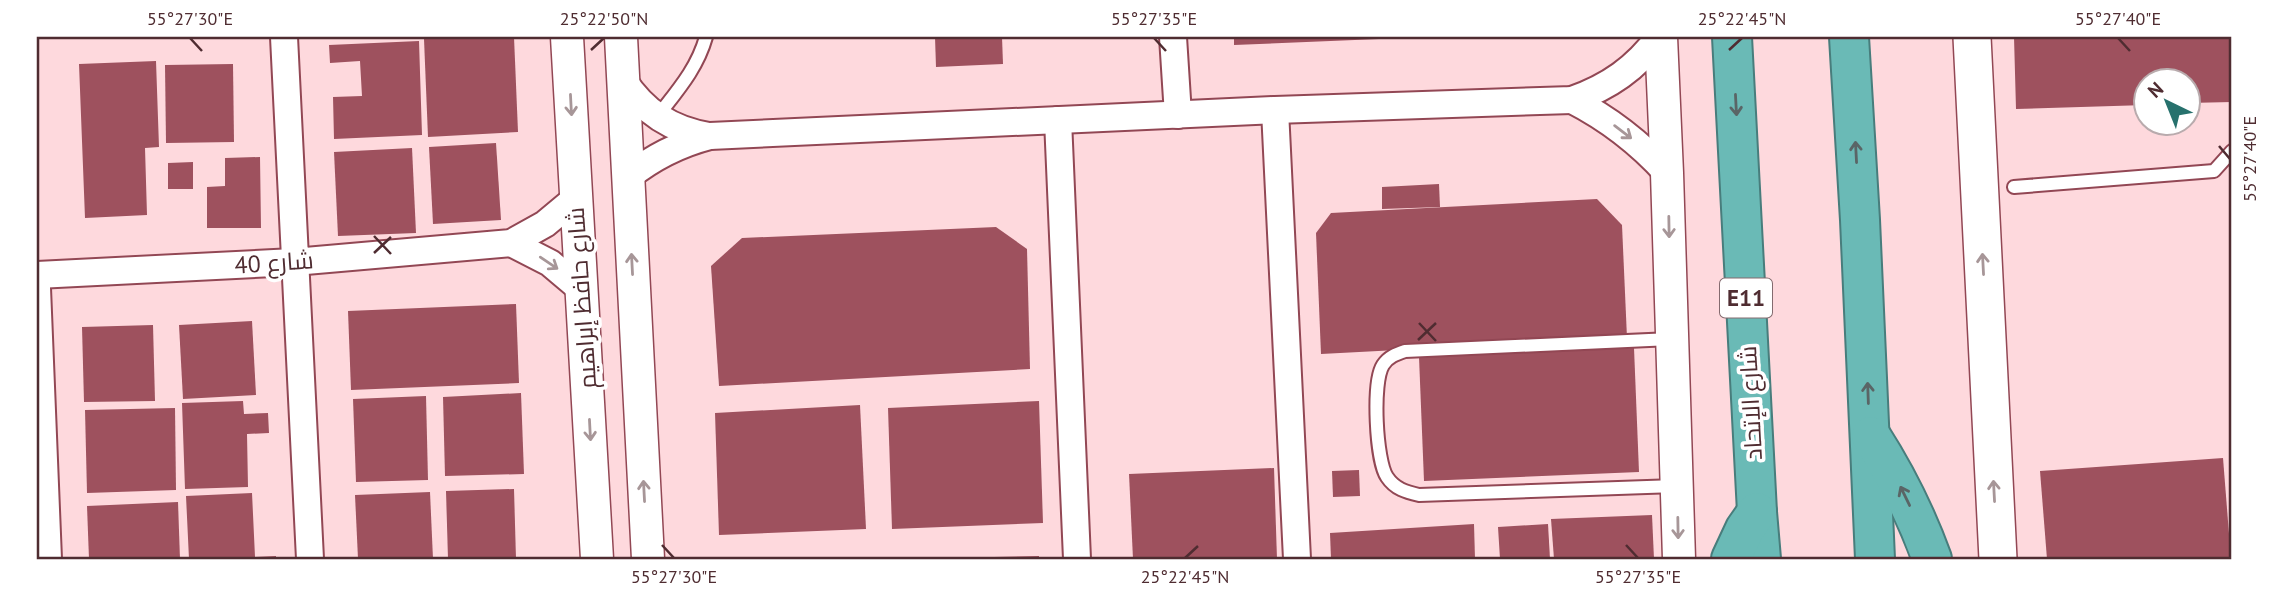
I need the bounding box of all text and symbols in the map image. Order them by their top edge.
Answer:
text: 55°27'30"E [147,7,233,30]
text: 25°22'50"N [560,7,648,30]
text: 55°27'35"E [1111,7,1197,30]
text: 25°22'45"N [1698,7,1786,30]
text: 55°27'40"E [2075,7,2161,30]
north arrow [2132,66,2202,136]
text: N [2143,77,2168,103]
one-way arrow [564,93,577,116]
one-way arrow [1730,93,1743,116]
text: 55°27'40"E [2238,116,2261,202]
one-way arrow [1614,124,1632,139]
one-way arrow [1849,141,1862,164]
street label: شارع حافظ إبراهيم [560,206,604,390]
one-way arrow [1662,216,1675,239]
street label: شارع 40 [233,244,315,282]
one-way arrow [626,253,639,276]
one-way arrow [1976,253,1989,276]
one-way arrow [539,256,558,271]
road number: E11 [1720,278,1772,318]
street label: شارع الإتحاد [1732,345,1770,461]
one-way arrow [1861,382,1874,405]
one-way arrow [584,418,597,441]
one-way arrow [637,480,650,503]
one-way arrow [1988,480,2001,503]
one-way arrow [1898,486,1912,507]
one-way arrow [1672,516,1685,539]
text: 55°27'30"E [631,565,717,588]
text: 25°22'45"N [1141,565,1229,588]
text: 55°27'35"E [1595,565,1681,588]

